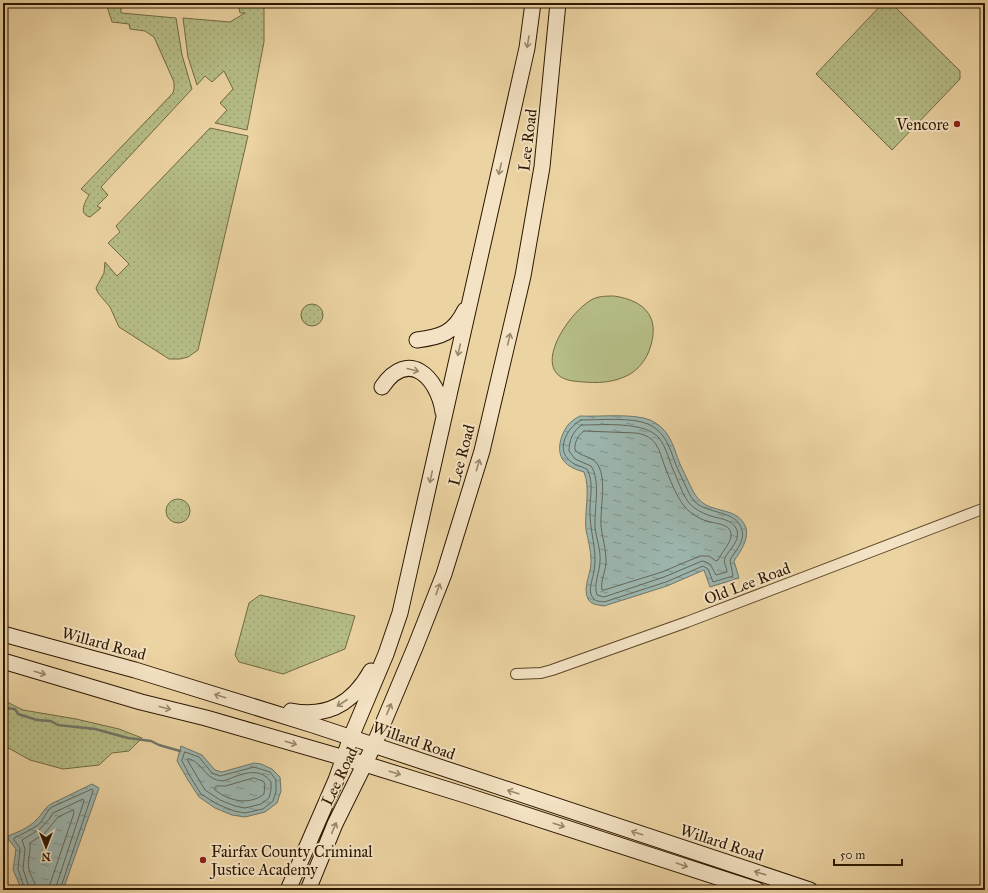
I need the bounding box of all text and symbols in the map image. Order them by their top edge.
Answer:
one-way arrow [524,35,532,48]
street label: Lee Road [514,108,541,172]
place label: Vencore [895,115,949,134]
marker: Vencore [952,119,962,129]
one-way arrow [496,162,504,175]
one-way arrow [505,333,513,346]
one-way arrow [455,343,463,356]
one-way arrow [407,366,420,374]
street label: Lee Road [444,422,479,488]
one-way arrow [475,459,482,472]
one-way arrow [427,470,435,483]
street label: Old Lee Road [701,558,793,609]
one-way arrow [435,583,443,595]
street label: Willard Road [60,623,148,664]
one-way arrow [34,670,47,677]
one-way arrow [214,692,227,699]
one-way arrow [337,699,348,707]
one-way arrow [386,704,393,716]
one-way arrow [159,705,172,712]
street label: Willard Road [370,717,458,764]
one-way arrow [284,740,297,747]
street label: Lee Road [317,744,362,809]
one-way arrow [388,770,401,777]
one-way arrow [507,788,520,795]
street label: Willard Road [678,820,766,865]
one-way arrow [552,822,565,829]
one-way arrow [330,823,338,835]
north arrow [26,827,66,867]
one-way arrow [631,828,643,836]
scale bar [834,841,902,867]
place label: Fairfax County Criminal Justice Academy [209,842,373,880]
text: 50 m [840,848,865,862]
text: N [41,850,51,863]
marker: Fairfax County Criminal Justice Academy [198,855,208,865]
one-way arrow [676,862,689,869]
one-way arrow [754,869,766,877]

